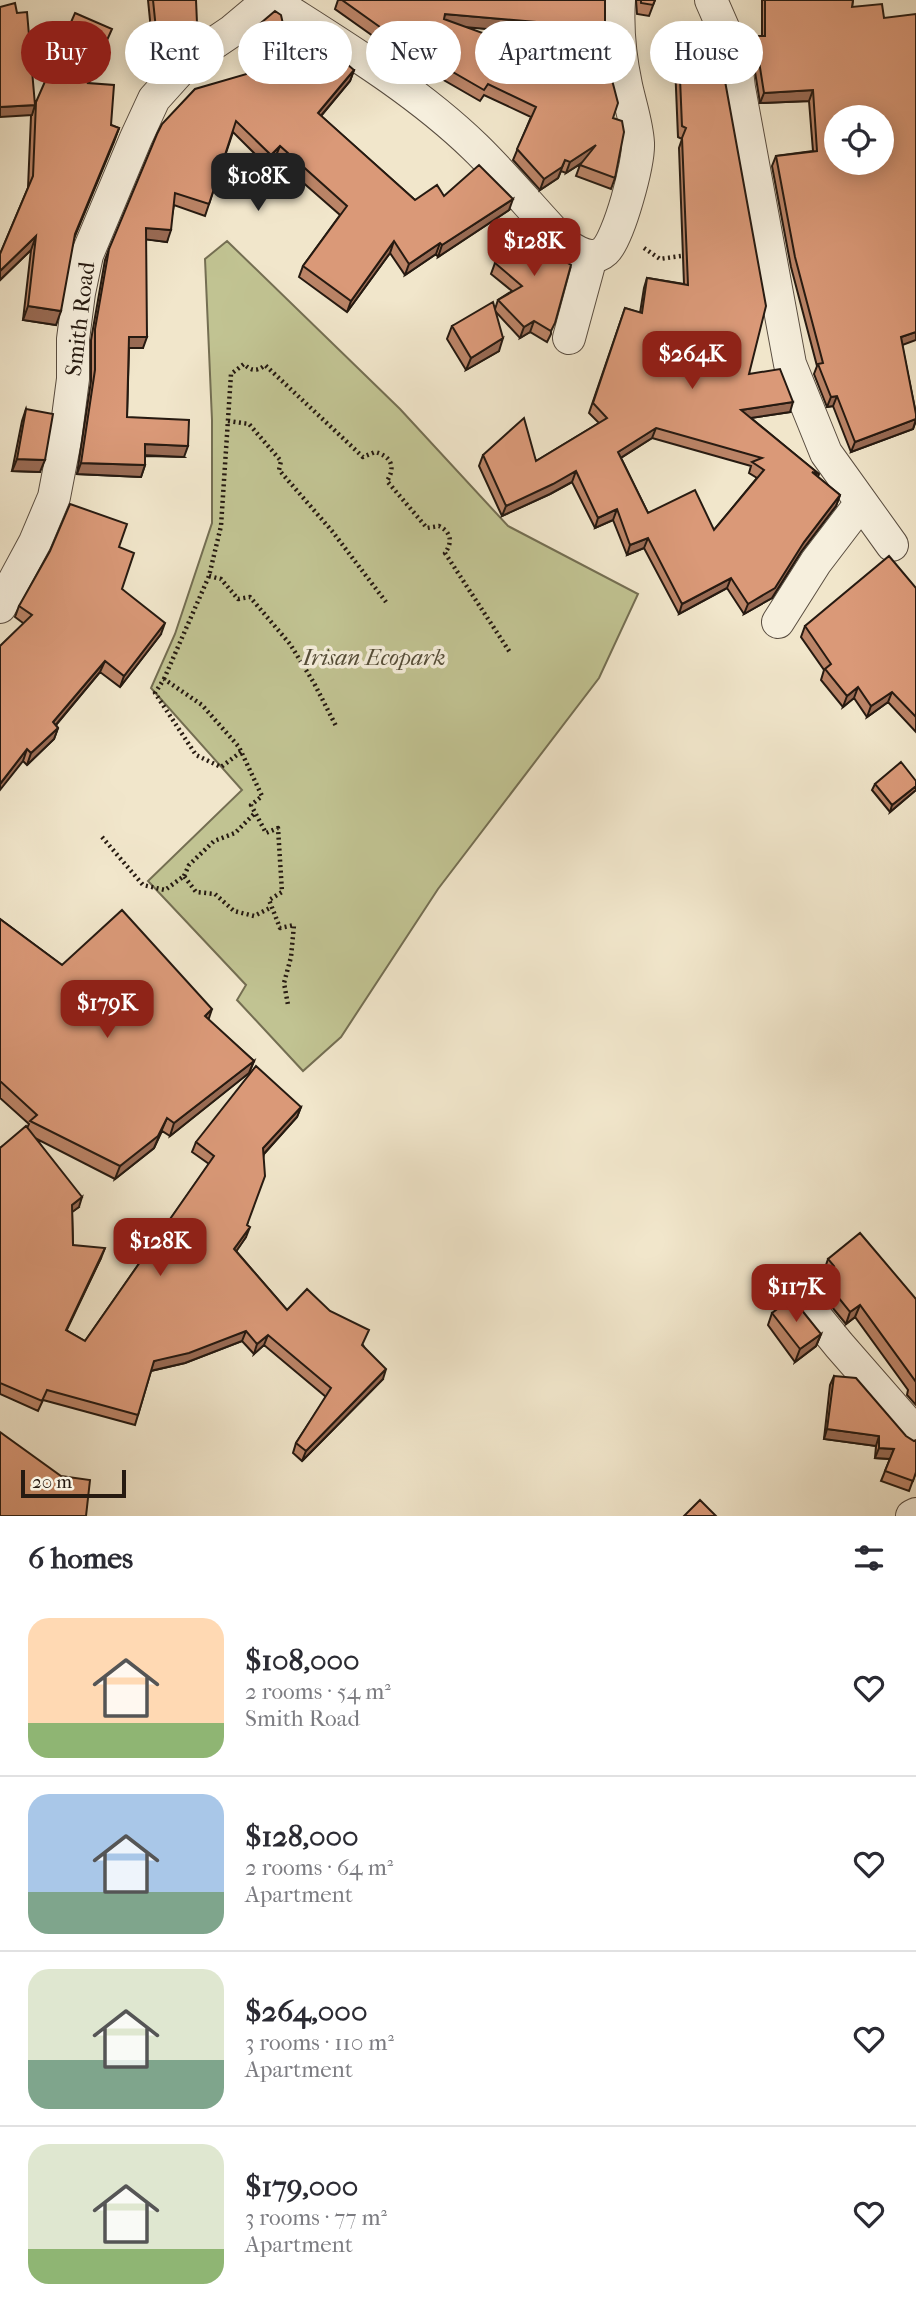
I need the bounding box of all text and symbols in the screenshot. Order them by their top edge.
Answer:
chip: Buy [21,21,111,84]
chip: Rent [125,21,224,84]
chip: Filters [238,21,352,84]
chip: New [366,21,461,84]
chip: Apartment [475,21,636,84]
chip: House [650,21,763,84]
map controls [824,105,894,175]
button: locate [824,105,894,175]
pin: $108K [209,154,307,213]
text: $108K [227,162,289,189]
pin: $128K [485,218,583,278]
text: $128K [504,227,564,254]
street label: Smith Road [60,260,100,378]
pin: $264K [643,332,741,391]
text: $264K [658,340,726,367]
park label: Irisan Ecopark [302,644,445,671]
pin: $179K [58,981,156,1040]
text: $179K [77,989,137,1016]
pin: $128K [111,1218,209,1278]
text: $128K [130,1227,190,1254]
pin: $117K [747,1264,845,1324]
text: $117K [768,1273,824,1300]
scale bar [21,1467,126,1499]
text: 20 m [32,1471,72,1493]
icon: filters [850,1539,888,1577]
text: 6 homes [28,1541,133,1576]
text: $108,000 [245,1643,360,1678]
icon: home [84,1646,168,1730]
icon: heart [850,1669,888,1707]
text: 2 rooms · 54 m² [245,1678,391,1705]
text: Smith Road [245,1705,360,1732]
text: $128,000 [245,1819,359,1854]
icon: home [84,1822,168,1906]
icon: heart [850,1845,888,1883]
text: 2 rooms · 64 m² [245,1854,393,1881]
text: Apartment [245,1881,353,1908]
text: $264,000 [245,1994,367,2029]
icon: home [84,1997,168,2081]
icon: heart [850,2020,888,2058]
text: 3 rooms · 110 m² [245,2029,394,2056]
text: Apartment [245,2056,353,2083]
text: $179,000 [245,2169,358,2204]
icon: home [84,2172,168,2256]
icon: heart [850,2195,888,2233]
text: 3 rooms · 77 m² [245,2204,387,2231]
text: Apartment [245,2231,353,2258]

